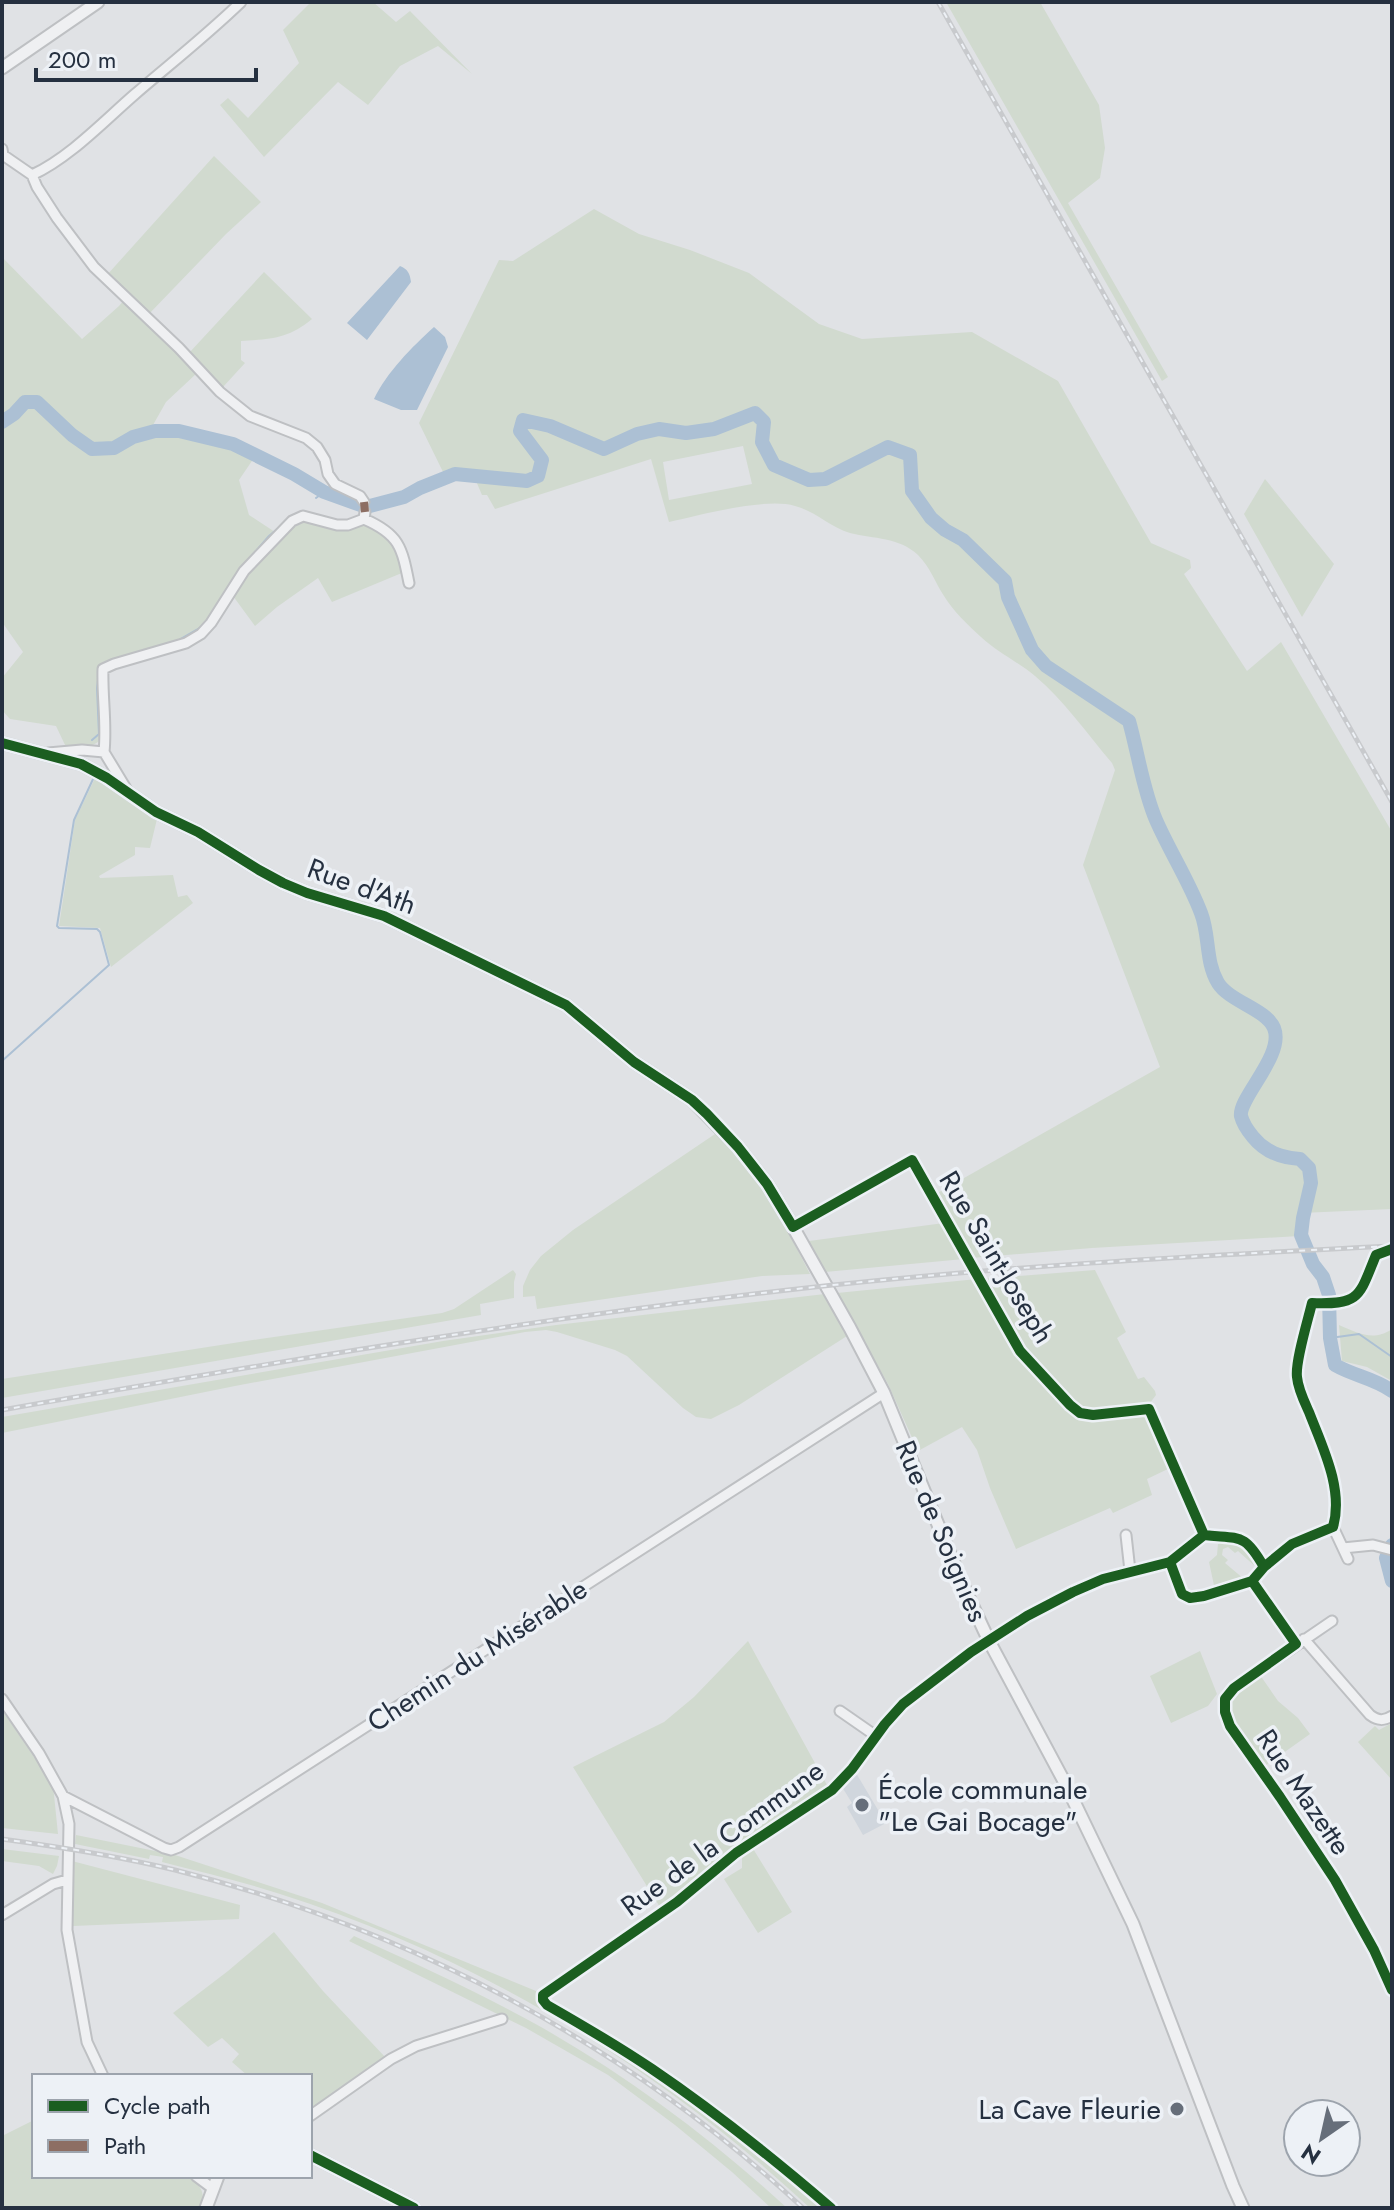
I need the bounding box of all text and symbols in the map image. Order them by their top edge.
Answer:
scale bar [36,32,256,82]
text: 200 m [48,42,116,77]
street label: Rue d'Ath [302,848,422,925]
street label: Rue Saint-Joseph [929,1163,1064,1351]
street label: Rue de Soignies [885,1434,998,1628]
street label: Chemin du Misérable [359,1569,595,1742]
street label: Rue Mazette [1246,1721,1361,1863]
street label: Rue de la Commune [612,1751,832,1926]
place label: École communale "Le Gai Bocage" [878,1769,1087,1842]
marker: École communale "Le Gai Bocage" [853,1796,871,1814]
legend [32,2074,312,2178]
text: Cycle path [104,2088,211,2123]
place label: La Cave Fleurie [978,2089,1161,2130]
north arrow [1282,2098,1362,2178]
marker: La Cave Fleurie [1168,2100,1186,2118]
text: Path [104,2128,146,2163]
text: N [1295,2136,1327,2173]

